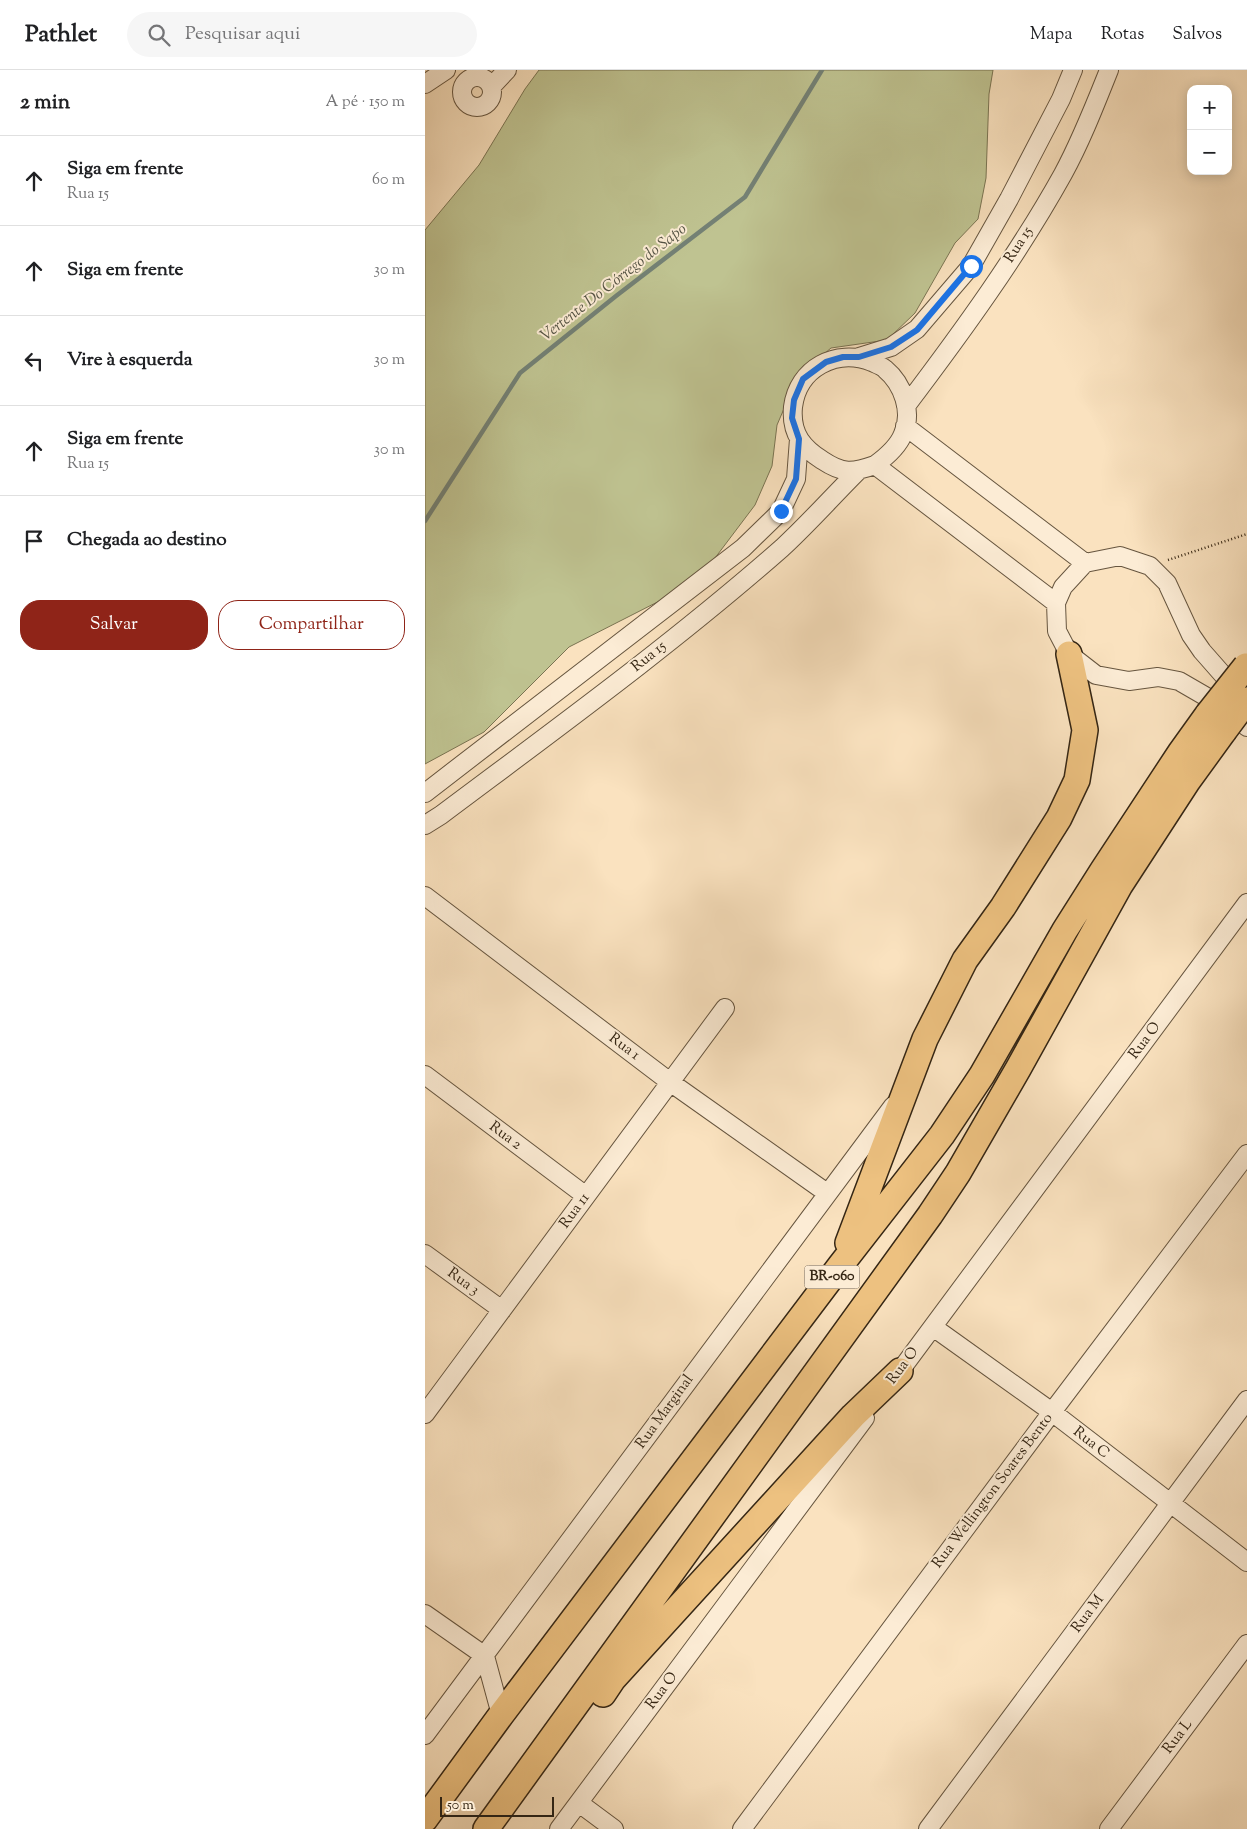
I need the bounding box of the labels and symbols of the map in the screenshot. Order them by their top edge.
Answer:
water label: Vertente Do Córrego do Sapo [536,219,692,347]
street label: Rua 15 [999,223,1039,267]
route start [960,255,983,278]
route end [770,500,793,523]
street label: Rua 15 [627,636,671,678]
street label: Rua O [1124,1018,1166,1064]
street label: Rua 1 [604,1028,644,1066]
street label: Rua 2 [484,1117,526,1155]
street label: Rua 11 [555,1189,595,1233]
street label: Rua 3 [443,1263,483,1301]
road number: BR-060 [805,1266,859,1288]
street label: Rua O [882,1343,924,1389]
street label: Rua Marginal [631,1371,699,1453]
street label: Rua Wellington Soares Bento [928,1409,1058,1573]
street label: Rua C [1068,1422,1114,1464]
street label: Rua M [1067,1590,1109,1637]
street label: Rua O [641,1668,683,1714]
street label: Rua L [1158,1715,1198,1759]
scale bar [440,1794,554,1817]

